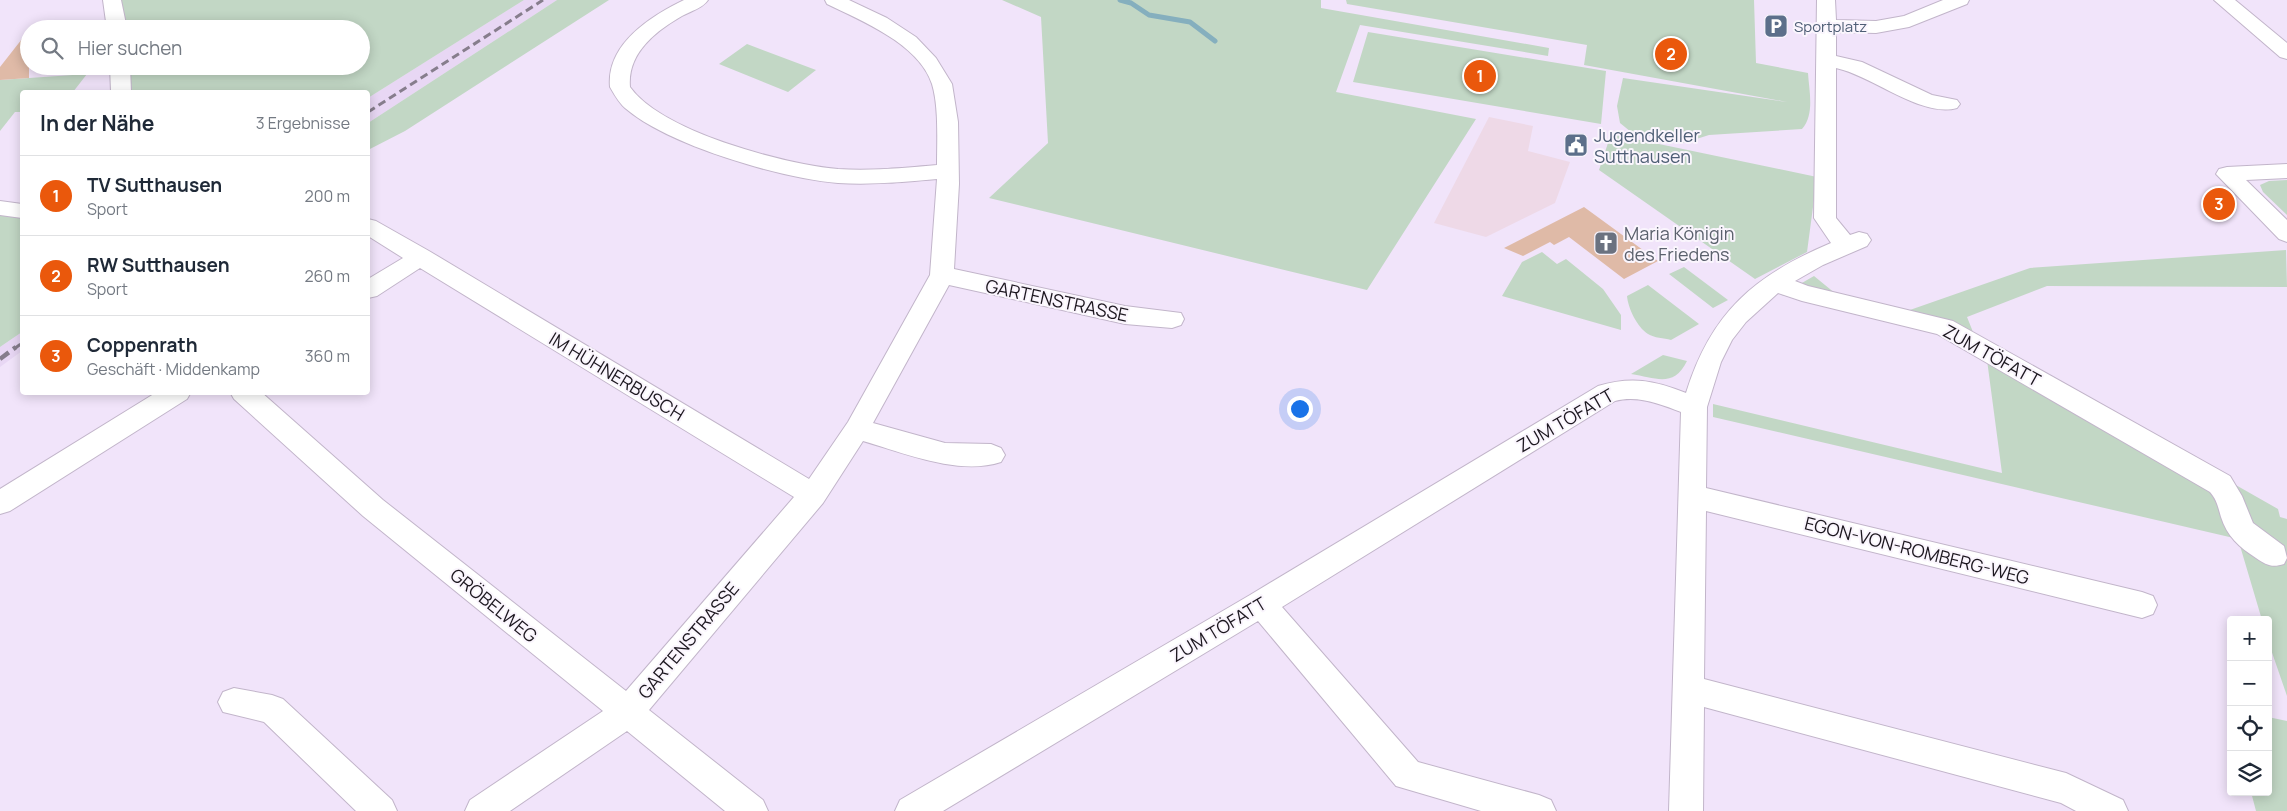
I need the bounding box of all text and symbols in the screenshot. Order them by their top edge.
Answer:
parking icon: Sportplatz [1763,13,1789,39]
place label: Sportplatz [1794,16,1867,37]
search box [20,20,370,75]
icon: search [38,34,66,62]
text: Hier suchen [78,35,182,61]
pin: 2 [1655,35,1687,73]
pin: 1 [1464,57,1496,95]
text: In der Nähe [40,109,154,137]
text: 3 Ergebnisse [256,112,350,134]
place label: Jugendkeller Sutthausen [1594,123,1700,168]
public building icon: Jugendkeller Sutthausen [1563,132,1589,158]
text: TV Sutthausen [87,172,222,198]
text: 1 [52,185,60,207]
text: 200 m [305,185,350,207]
pin: 3 [2203,185,2235,223]
text: Sport [87,198,128,220]
place label: Maria Königin des Friedens [1624,221,1734,266]
church icon: Maria Königin des Friedens [1593,230,1619,256]
text: RW Sutthausen [87,252,230,278]
text: 2 [51,265,61,287]
text: 260 m [304,265,350,287]
street label: GARTENSTRASSE [983,273,1131,327]
text: Sport [87,278,128,300]
street label: ZUM TÖFATT [1939,318,2045,392]
street label: IM HÜHNERBUSCH [545,326,689,426]
text: Coppenrath [87,332,198,358]
text: 3 [51,345,61,367]
text: 360 m [305,345,350,367]
text: Geschäft · Middenkamp [87,358,260,380]
street label: ZUM TÖFATT [1512,382,1618,457]
your location [1287,396,1313,422]
street label: EGON-VON-ROMBERG-WEG [1802,510,2032,590]
street label: GRÖBELWEG [446,563,543,648]
street label: GARTENSTRASSE [632,577,744,703]
street label: ZUM TÖFATT [1166,591,1271,667]
map controls [2227,616,2272,796]
button: + [2227,616,2272,661]
button: − [2227,661,2272,706]
button: locate [2227,706,2272,751]
button: layers [2227,751,2272,796]

